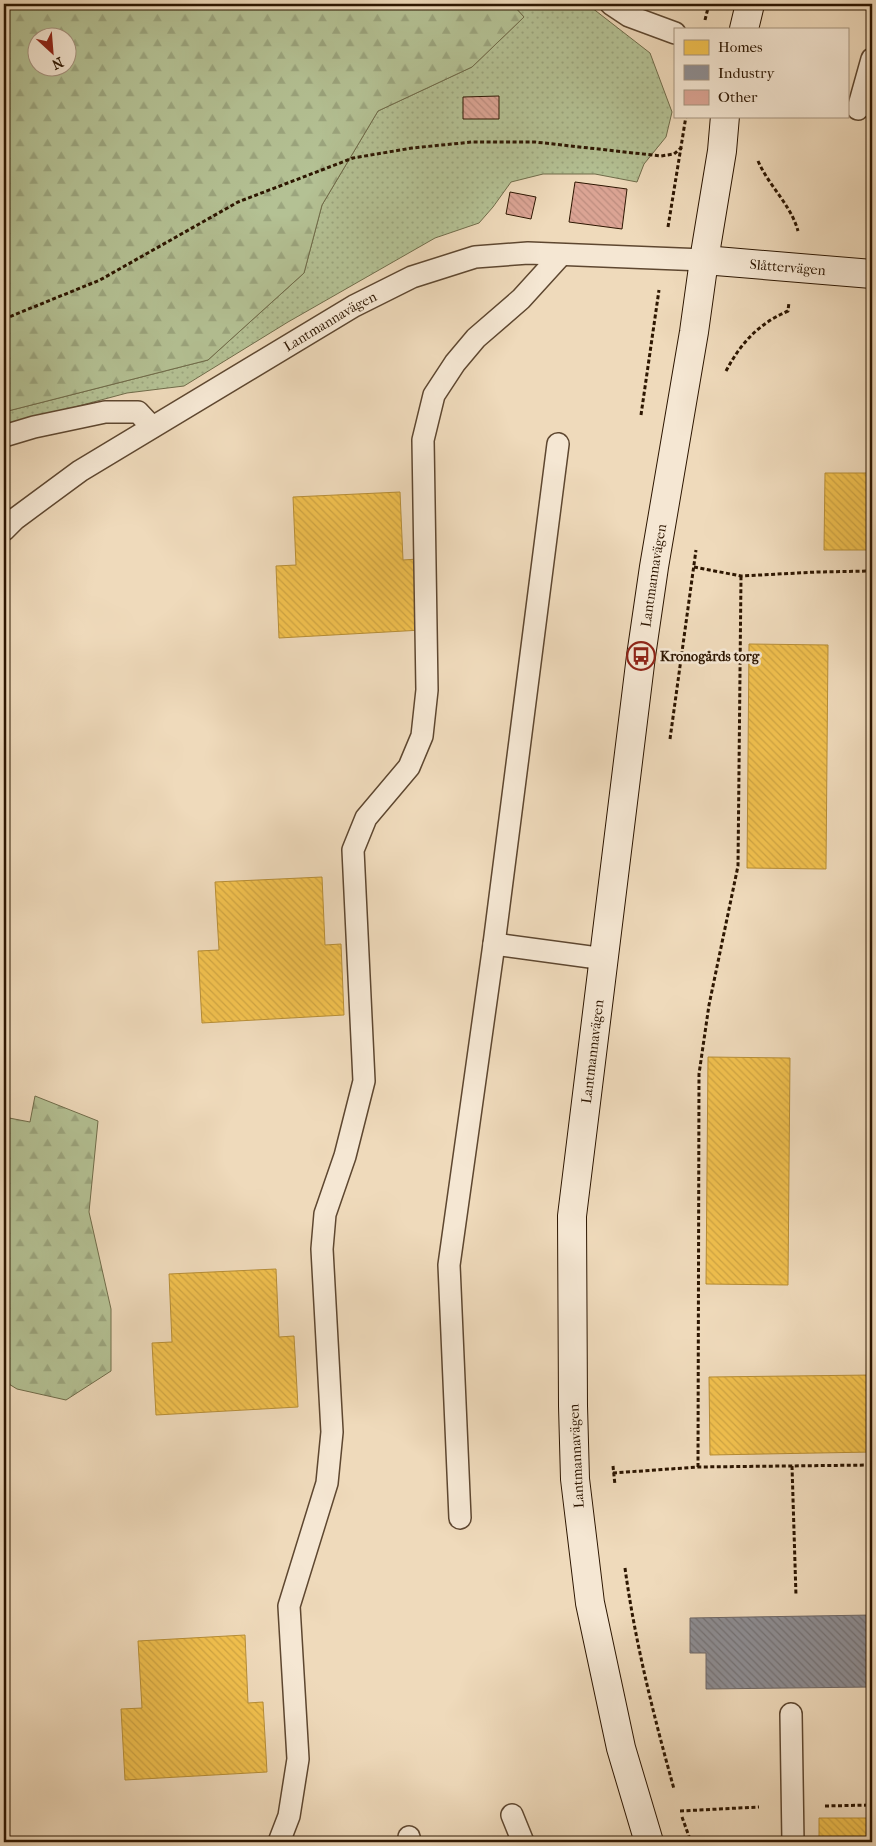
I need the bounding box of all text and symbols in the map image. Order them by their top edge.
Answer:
north arrow [28,28,78,78]
legend [674,28,848,118]
text: Homes [718,38,763,56]
text: N [49,53,66,73]
text: Industry [718,64,775,82]
text: Other [718,88,758,106]
street label: Slåttervägen [749,256,826,279]
street label: Lantmannavägen [281,288,380,355]
street label: Lantmannavägen [637,522,670,628]
bus stop icon: Kronogårds torg [626,641,656,671]
place label: Kronogårds torg [660,648,760,665]
street label: Lantmannavägen [578,999,608,1105]
street label: Lantmannavägen [565,1403,588,1509]

